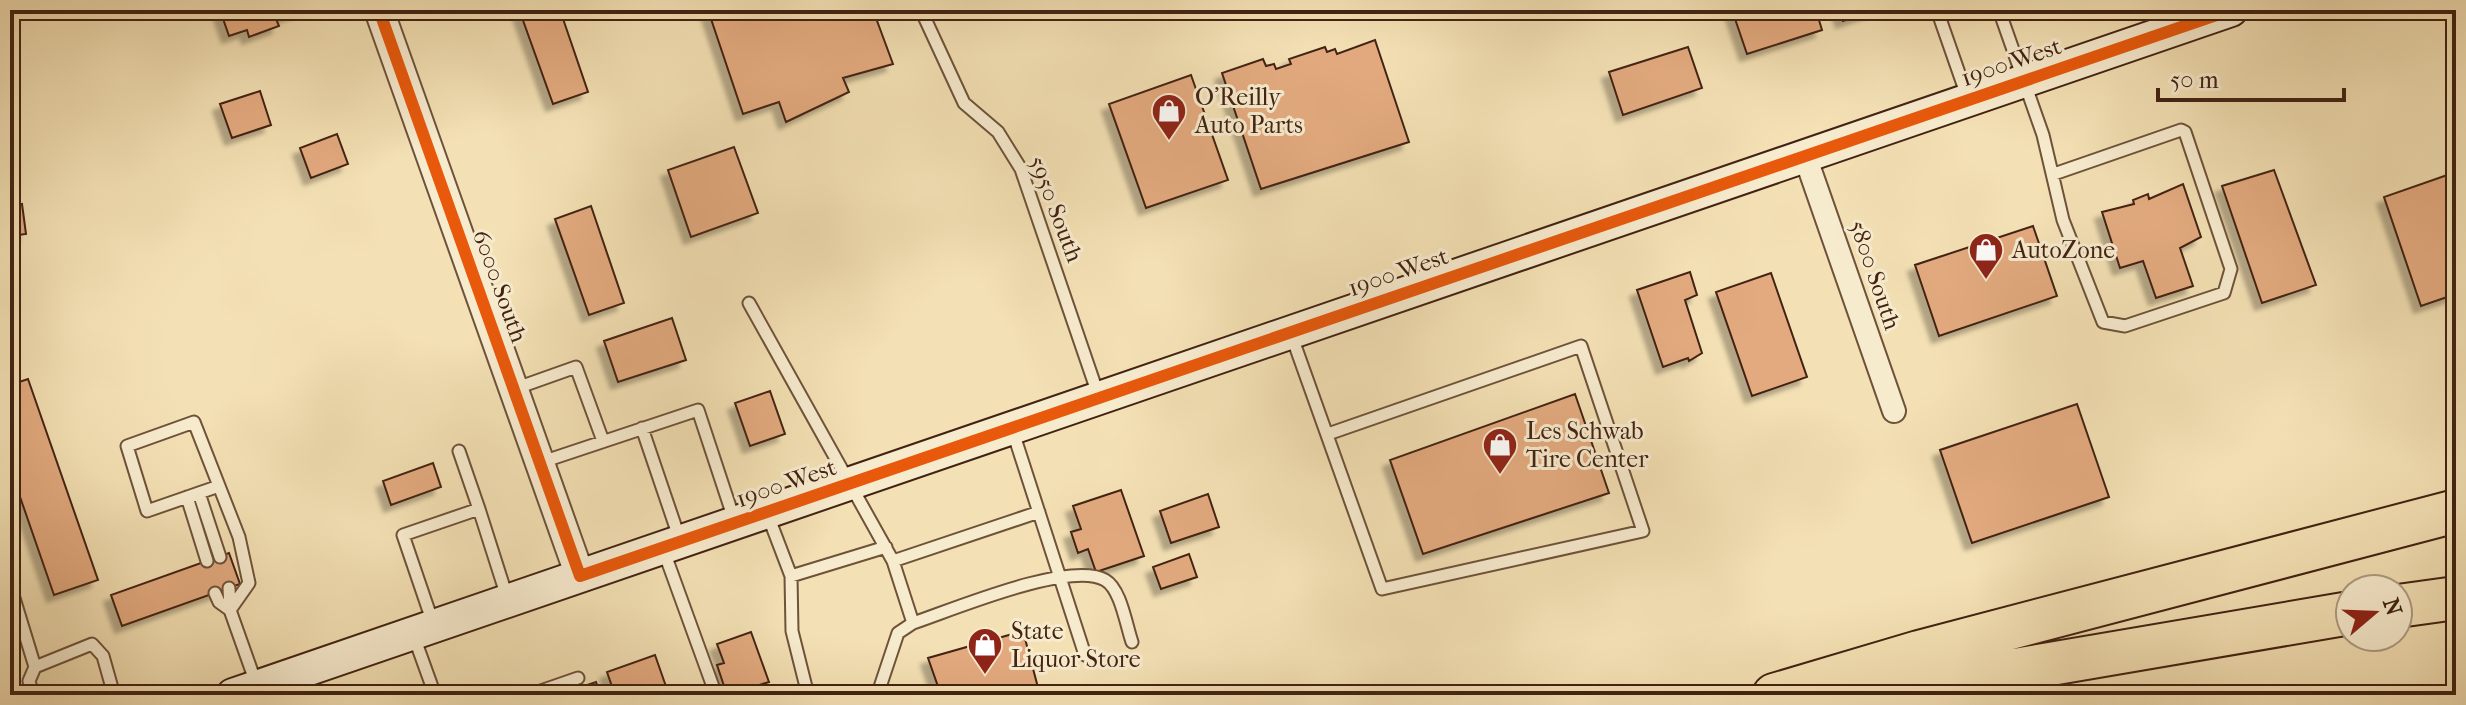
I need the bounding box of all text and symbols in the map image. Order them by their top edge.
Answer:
street label: 1900 West [1957,32,2065,92]
scale bar [2158,52,2344,102]
text: 50 m [2170,66,2219,94]
place label: O'Reilly Auto Parts [1194,83,1303,139]
shop icon: O'Reilly Auto Parts [1150,92,1188,142]
street label: 5950 South [1023,152,1089,267]
street label: 5800 South [1843,217,1907,334]
street label: 6000 South [467,226,533,347]
shop icon: AutoZone [1967,231,2005,281]
place label: AutoZone [2011,236,2115,264]
street label: 1900 West [1344,242,1452,302]
place label: Les Schwab Tire Center [1526,417,1649,473]
shop icon: Les Schwab Tire Center [1481,426,1519,476]
street label: 1900 West [732,453,840,513]
north arrow [2334,573,2414,653]
text: N [2377,595,2407,619]
place label: State Liquor Store [1011,617,1141,673]
shop icon: State Liquor Store [966,626,1004,676]

